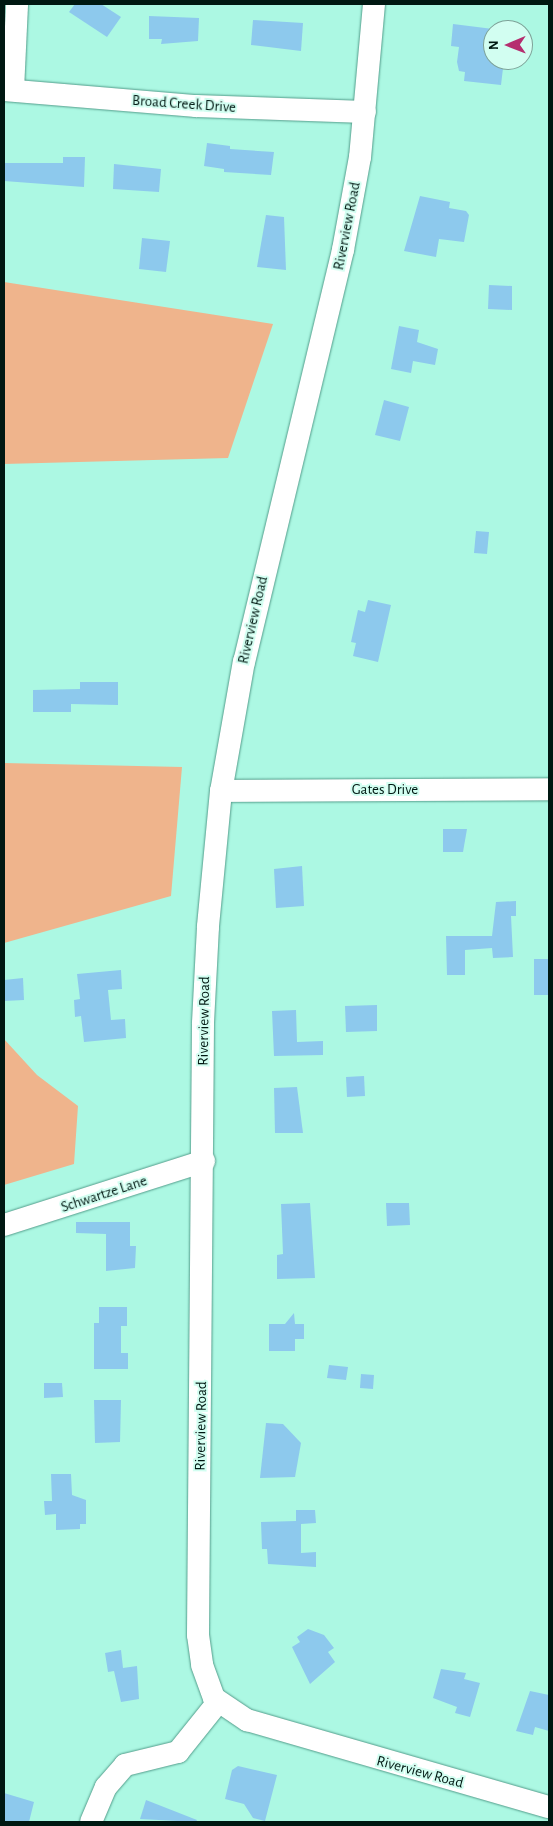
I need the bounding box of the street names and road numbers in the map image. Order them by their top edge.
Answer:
street label: Broad Creek Drive [132,91,236,117]
street label: Riverview Road [330,180,364,272]
street label: Riverview Road [234,574,272,666]
street label: Gates Drive [352,781,418,799]
street label: Riverview Road [194,976,214,1066]
street label: Schwartze Lane [59,1172,149,1216]
street label: Riverview Road [191,1381,211,1471]
street label: Riverview Road [375,1752,465,1792]

